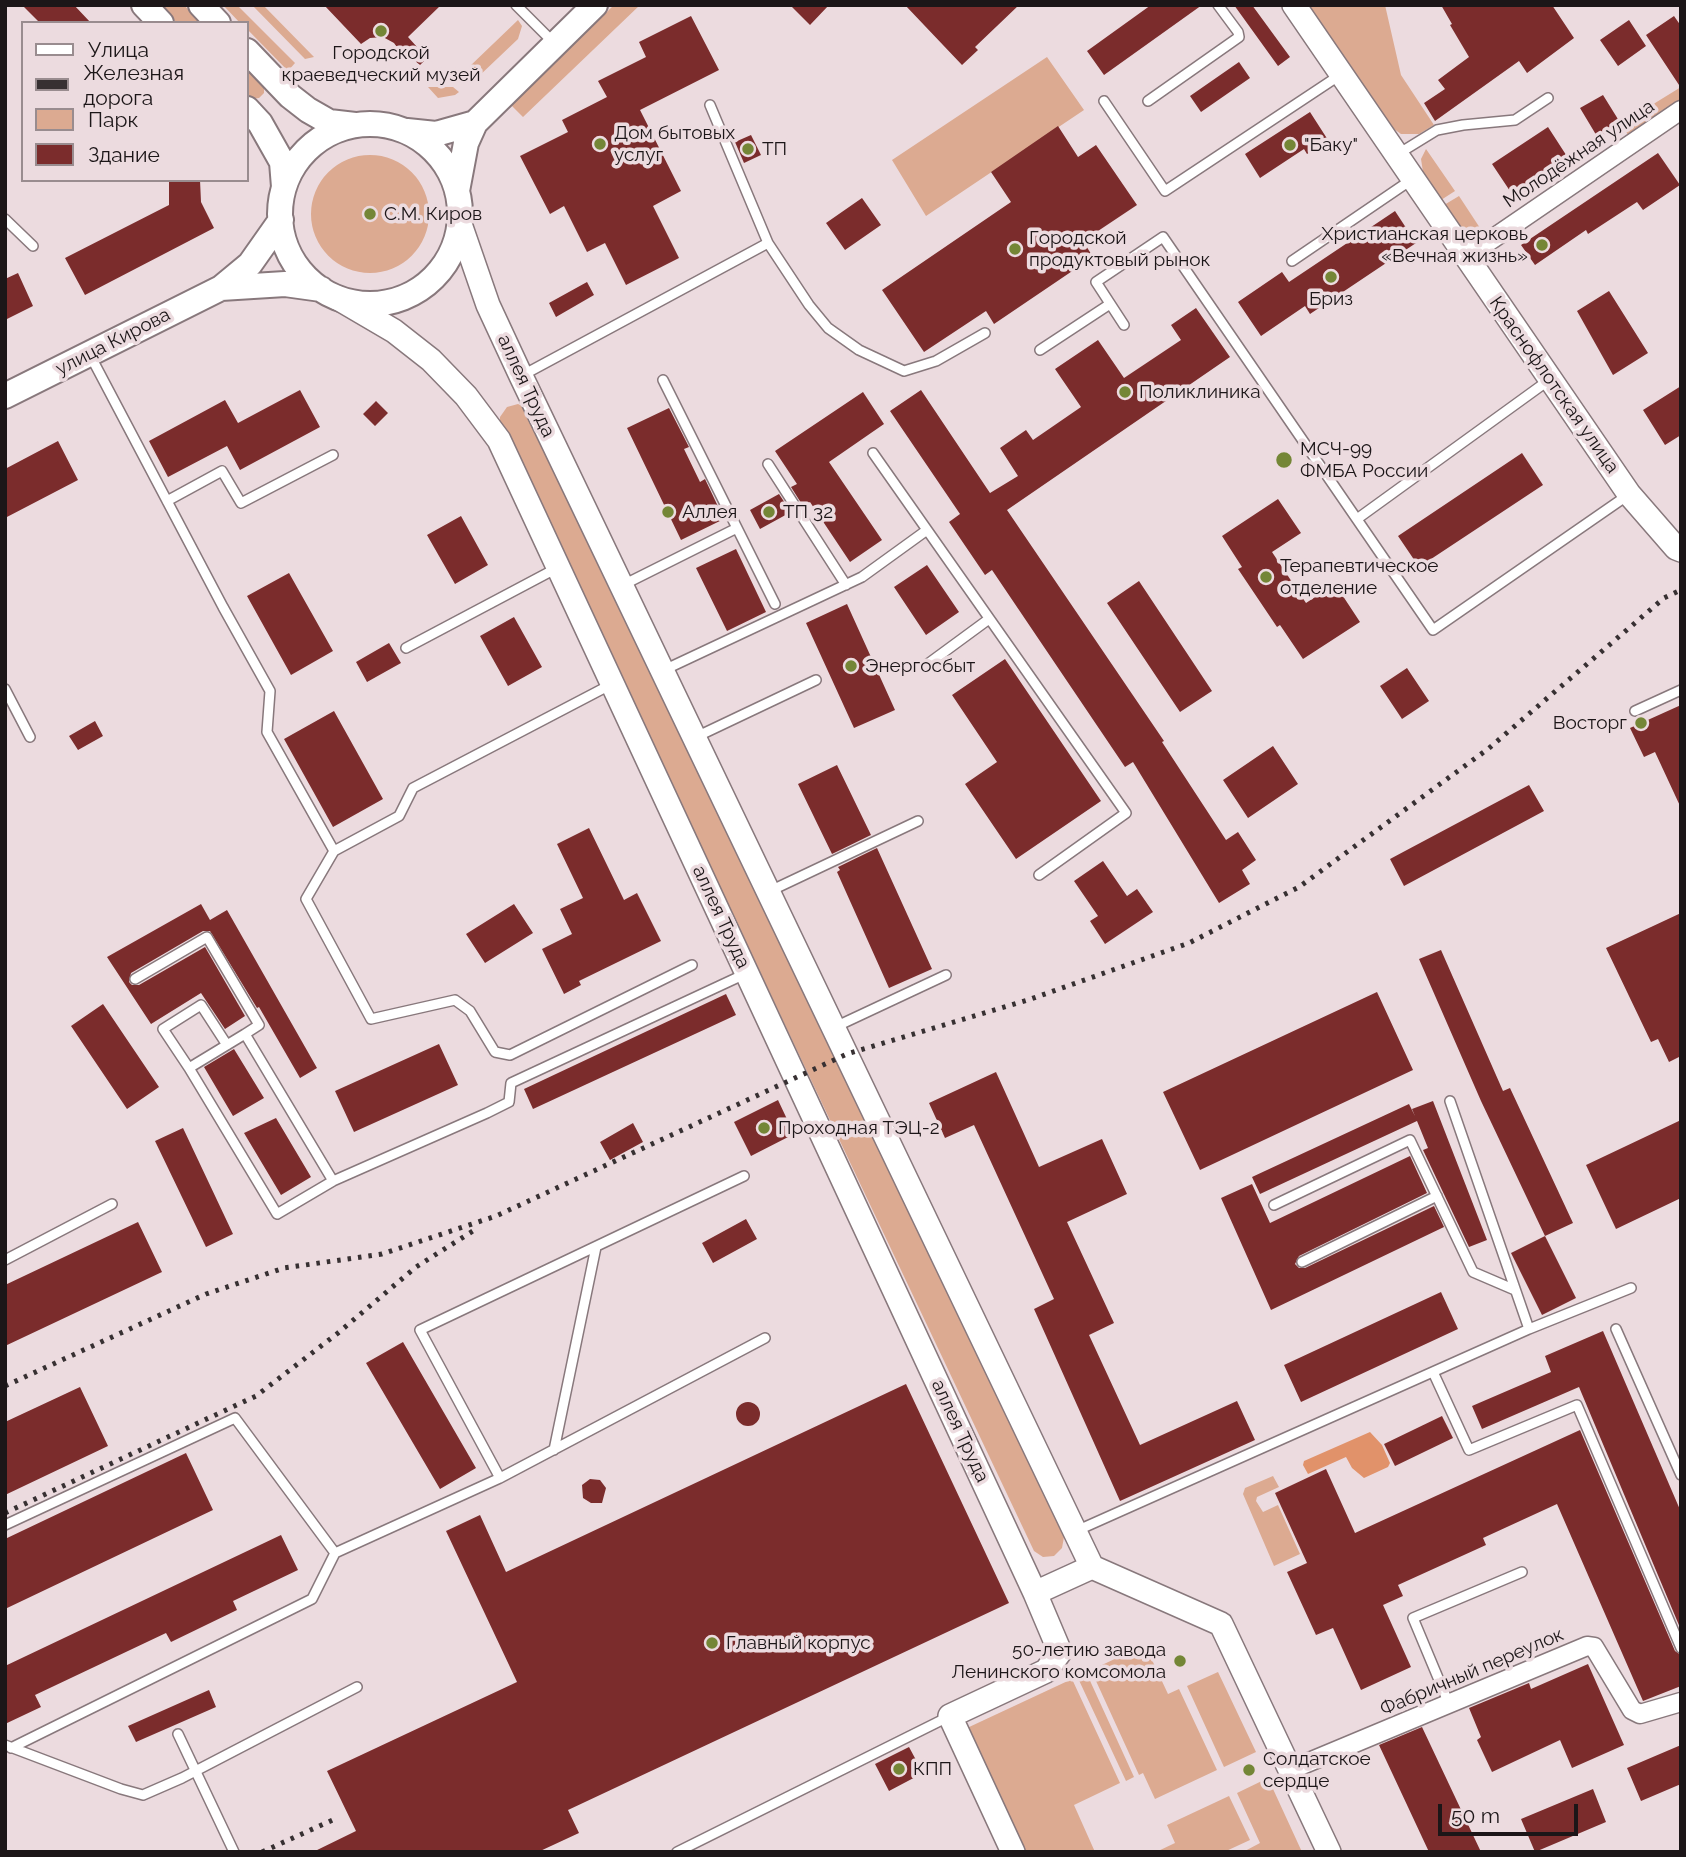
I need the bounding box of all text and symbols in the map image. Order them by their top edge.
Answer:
legend [21,21,248,182]
marker: Городской краеведческий музей [373,23,389,39]
text: Улица [88,37,149,62]
place label: Городской краеведческий музей [282,42,480,86]
text: Железная дорога [83,60,184,110]
street label: Молодёжная улица [1499,95,1659,213]
text: Парк [88,107,138,132]
place label: Дом бытовых услуг [614,122,735,166]
place label: "Баку" [1304,134,1358,156]
marker: Дом бытовых услуг [592,136,608,152]
marker: "Баку" [1282,137,1298,153]
place label: ТП [762,138,787,160]
marker: ТП [740,141,756,157]
text: Здание [88,142,160,167]
place label: С.М. Киров [384,203,482,225]
marker: С.М. Киров [362,206,378,222]
place label: Христианская церковь «Вечная жизнь» [1321,223,1528,267]
place label: Городской продуктовый рынок [1029,227,1210,271]
marker: Христианская церковь «Вечная жизнь» [1534,237,1550,253]
marker: Городской продуктовый рынок [1007,241,1023,257]
marker: Бриз [1323,269,1339,285]
place label: Бриз [1309,288,1353,310]
street label: Краснофлотская улица [1484,292,1624,478]
street label: улица Кирова [52,303,174,381]
street label: аллея Труда [492,331,560,441]
place label: Поликлиника [1139,381,1261,403]
marker: Поликлиника [1117,384,1133,400]
place label: МСЧ-99 ФМБА России [1300,438,1428,482]
marker: МСЧ-99 ФМБА России [1274,450,1294,470]
place label: Аллея [682,501,737,523]
place label: ТП 32 [783,501,833,523]
marker: Аллея [660,504,676,520]
marker: ТП 32 [761,504,777,520]
place label: Терапевтическое отделение [1280,555,1438,599]
marker: Терапевтическое отделение [1258,569,1274,585]
place label: Энергосбыт [865,655,975,677]
marker: Энергосбыт [843,658,859,674]
place label: Восторг [1553,712,1627,734]
marker: Восторг [1633,715,1649,731]
street label: аллея Труда [687,862,755,972]
place label: Проходная ТЭЦ-2 [778,1117,940,1139]
marker: Проходная ТЭЦ-2 [756,1120,772,1136]
street label: аллея Труда [926,1376,994,1486]
street label: Фабричный переулок [1377,1623,1567,1721]
place label: Главный корпус [726,1632,871,1654]
marker: Главный корпус [704,1635,720,1651]
place label: 50-летию завода Ленинского комсомола [951,1639,1166,1683]
marker: 50-летию завода Ленинского комсомола [1172,1653,1188,1669]
place label: Солдатское сердце [1263,1748,1371,1792]
place label: КПП [913,1758,952,1780]
marker: КПП [891,1761,907,1777]
marker: Солдатское сердце [1241,1762,1257,1778]
scale bar [1441,1790,1581,1834]
text: 50 m [1451,1803,1500,1828]

